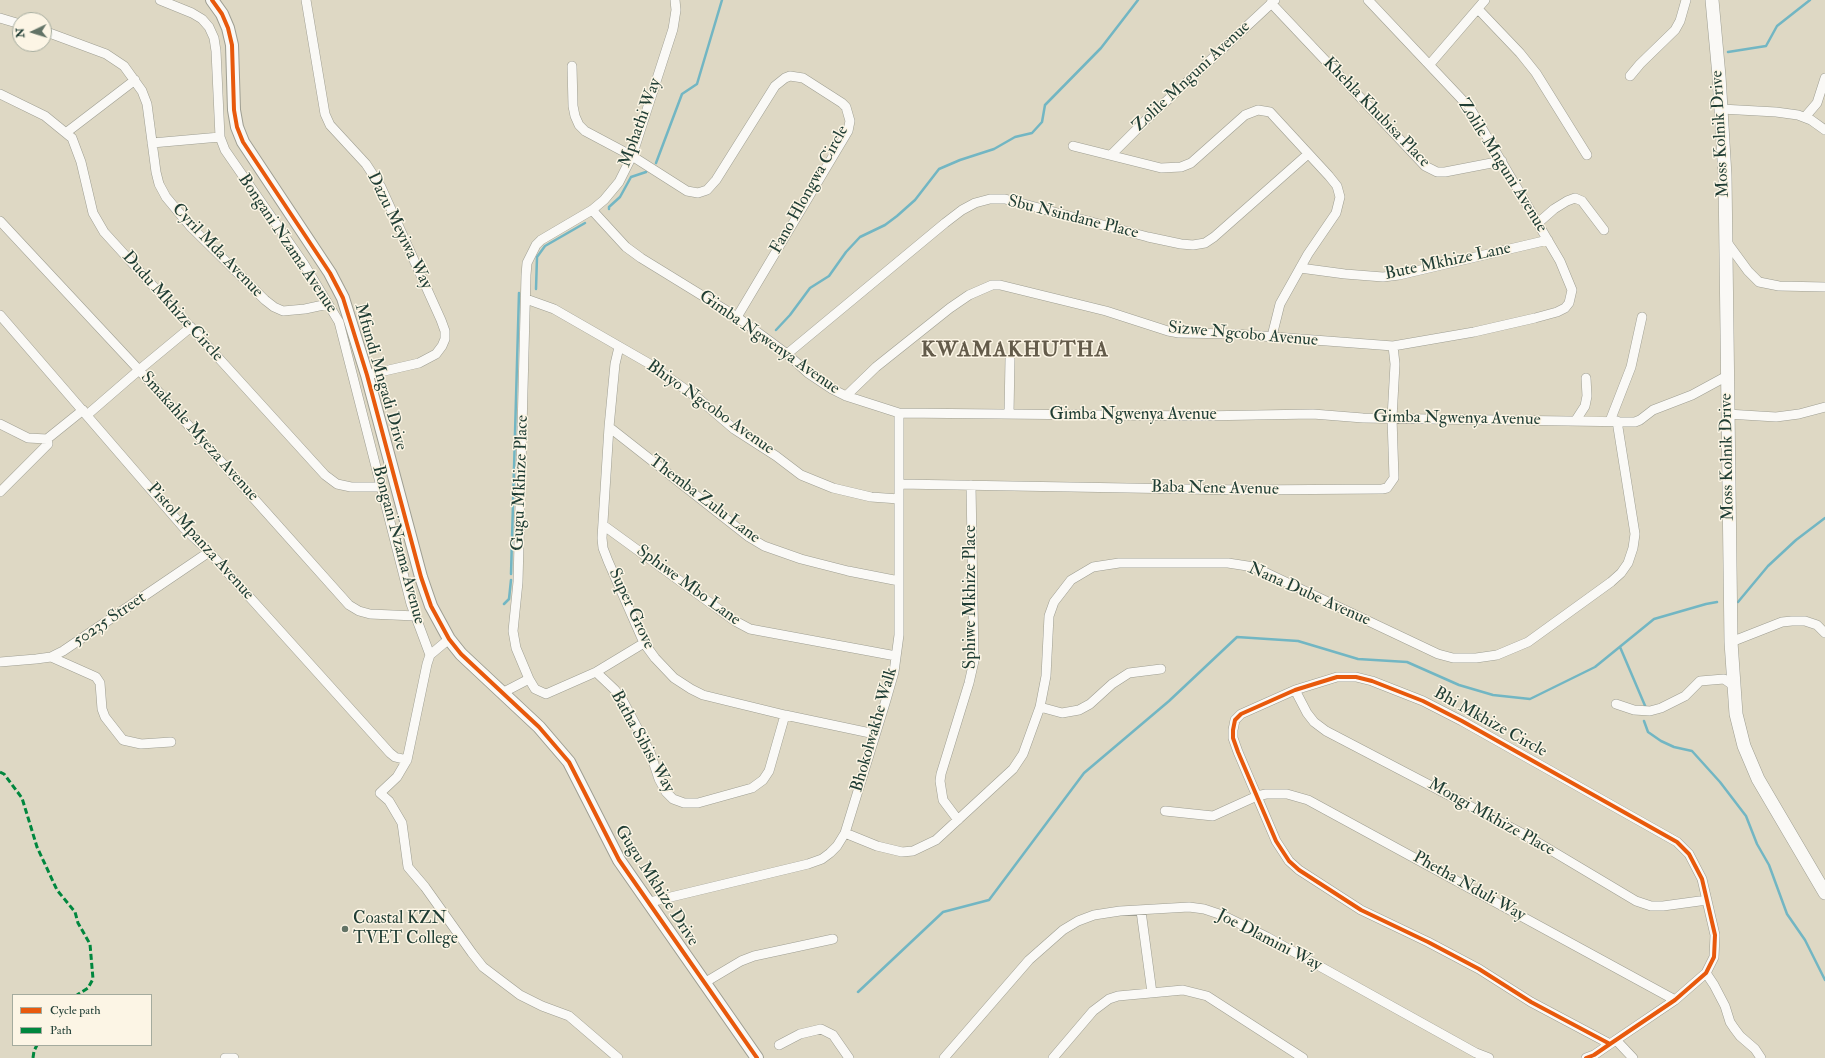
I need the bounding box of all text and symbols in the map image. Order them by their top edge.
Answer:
north arrow [12,12,52,52]
street label: Zolile Mnguni Avenue [1129,17,1255,137]
text: N [14,27,27,38]
street label: Khehla Khubisa Place [1318,54,1434,172]
street label: Moss Kolnik Drive [1707,70,1735,198]
street label: Mphathi Way [615,76,667,170]
street label: Zolile Mnguni Avenue [1453,96,1551,236]
street label: Fano Hlongwa Circle [766,122,854,258]
street label: Dazu Meyiwa Way [362,169,436,293]
street label: Bongani Nzama Avenue [233,171,341,317]
street label: Sbu Nsindane Place [1005,192,1141,244]
street label: Cyril Mda Avenue [167,200,267,302]
street label: Bute Mkhize Lane [1383,239,1513,285]
street label: Dudu Mkhize Circle [117,248,227,366]
street label: Gimba Ngwenya Avenue [695,287,843,399]
street label: Mfundi Mngadi Drive [349,301,411,453]
street label: Sizwe Ngcobo Avenue [1167,318,1319,352]
district label: KWAMAKHUTHA [921,338,1109,364]
street label: Bhiyo Ngcobo Avenue [642,356,778,460]
street label: Smakahle Myeza Avenue [136,368,262,506]
street label: Moss Kolnik Drive [1717,393,1739,521]
street label: Gimba Ngwenya Avenue [1049,405,1217,425]
street label: Gimba Ngwenya Avenue [1373,407,1541,431]
street label: Gugu Mkhize Place [508,415,534,551]
street label: Themba Zulu Lane [644,452,764,548]
street label: Bongani Nzama Avenue [367,463,429,627]
street label: Baba Nene Avenue [1151,478,1279,500]
street label: Pistol Mpanza Avenue [142,479,258,605]
street label: Sphiwe Mkhize Place [961,525,981,669]
street label: Sphiwe Mbo Lane [632,541,744,631]
street label: Nana Dube Avenue [1245,559,1373,631]
street label: Super Grove [603,565,659,653]
street label: 50235 Street [70,588,150,652]
street label: Bhokolwakhe Walk [847,665,903,795]
street label: Bhi Mkhize Circle [1430,683,1550,763]
street label: Batha Sibisi Way [605,687,679,797]
street label: Mongi Mkhize Place [1424,775,1558,861]
street label: Gugu Mkhize Drive [609,822,703,950]
street label: Phetha Nduli Way [1409,848,1529,926]
street label: Joe Dlamini Way [1213,906,1325,976]
place label: Coastal KZN TVET College [353,909,458,949]
marker: Coastal KZN TVET College [340,924,350,934]
legend [12,994,152,1046]
text: Cycle path [50,1003,100,1018]
text: Path [50,1023,72,1038]

